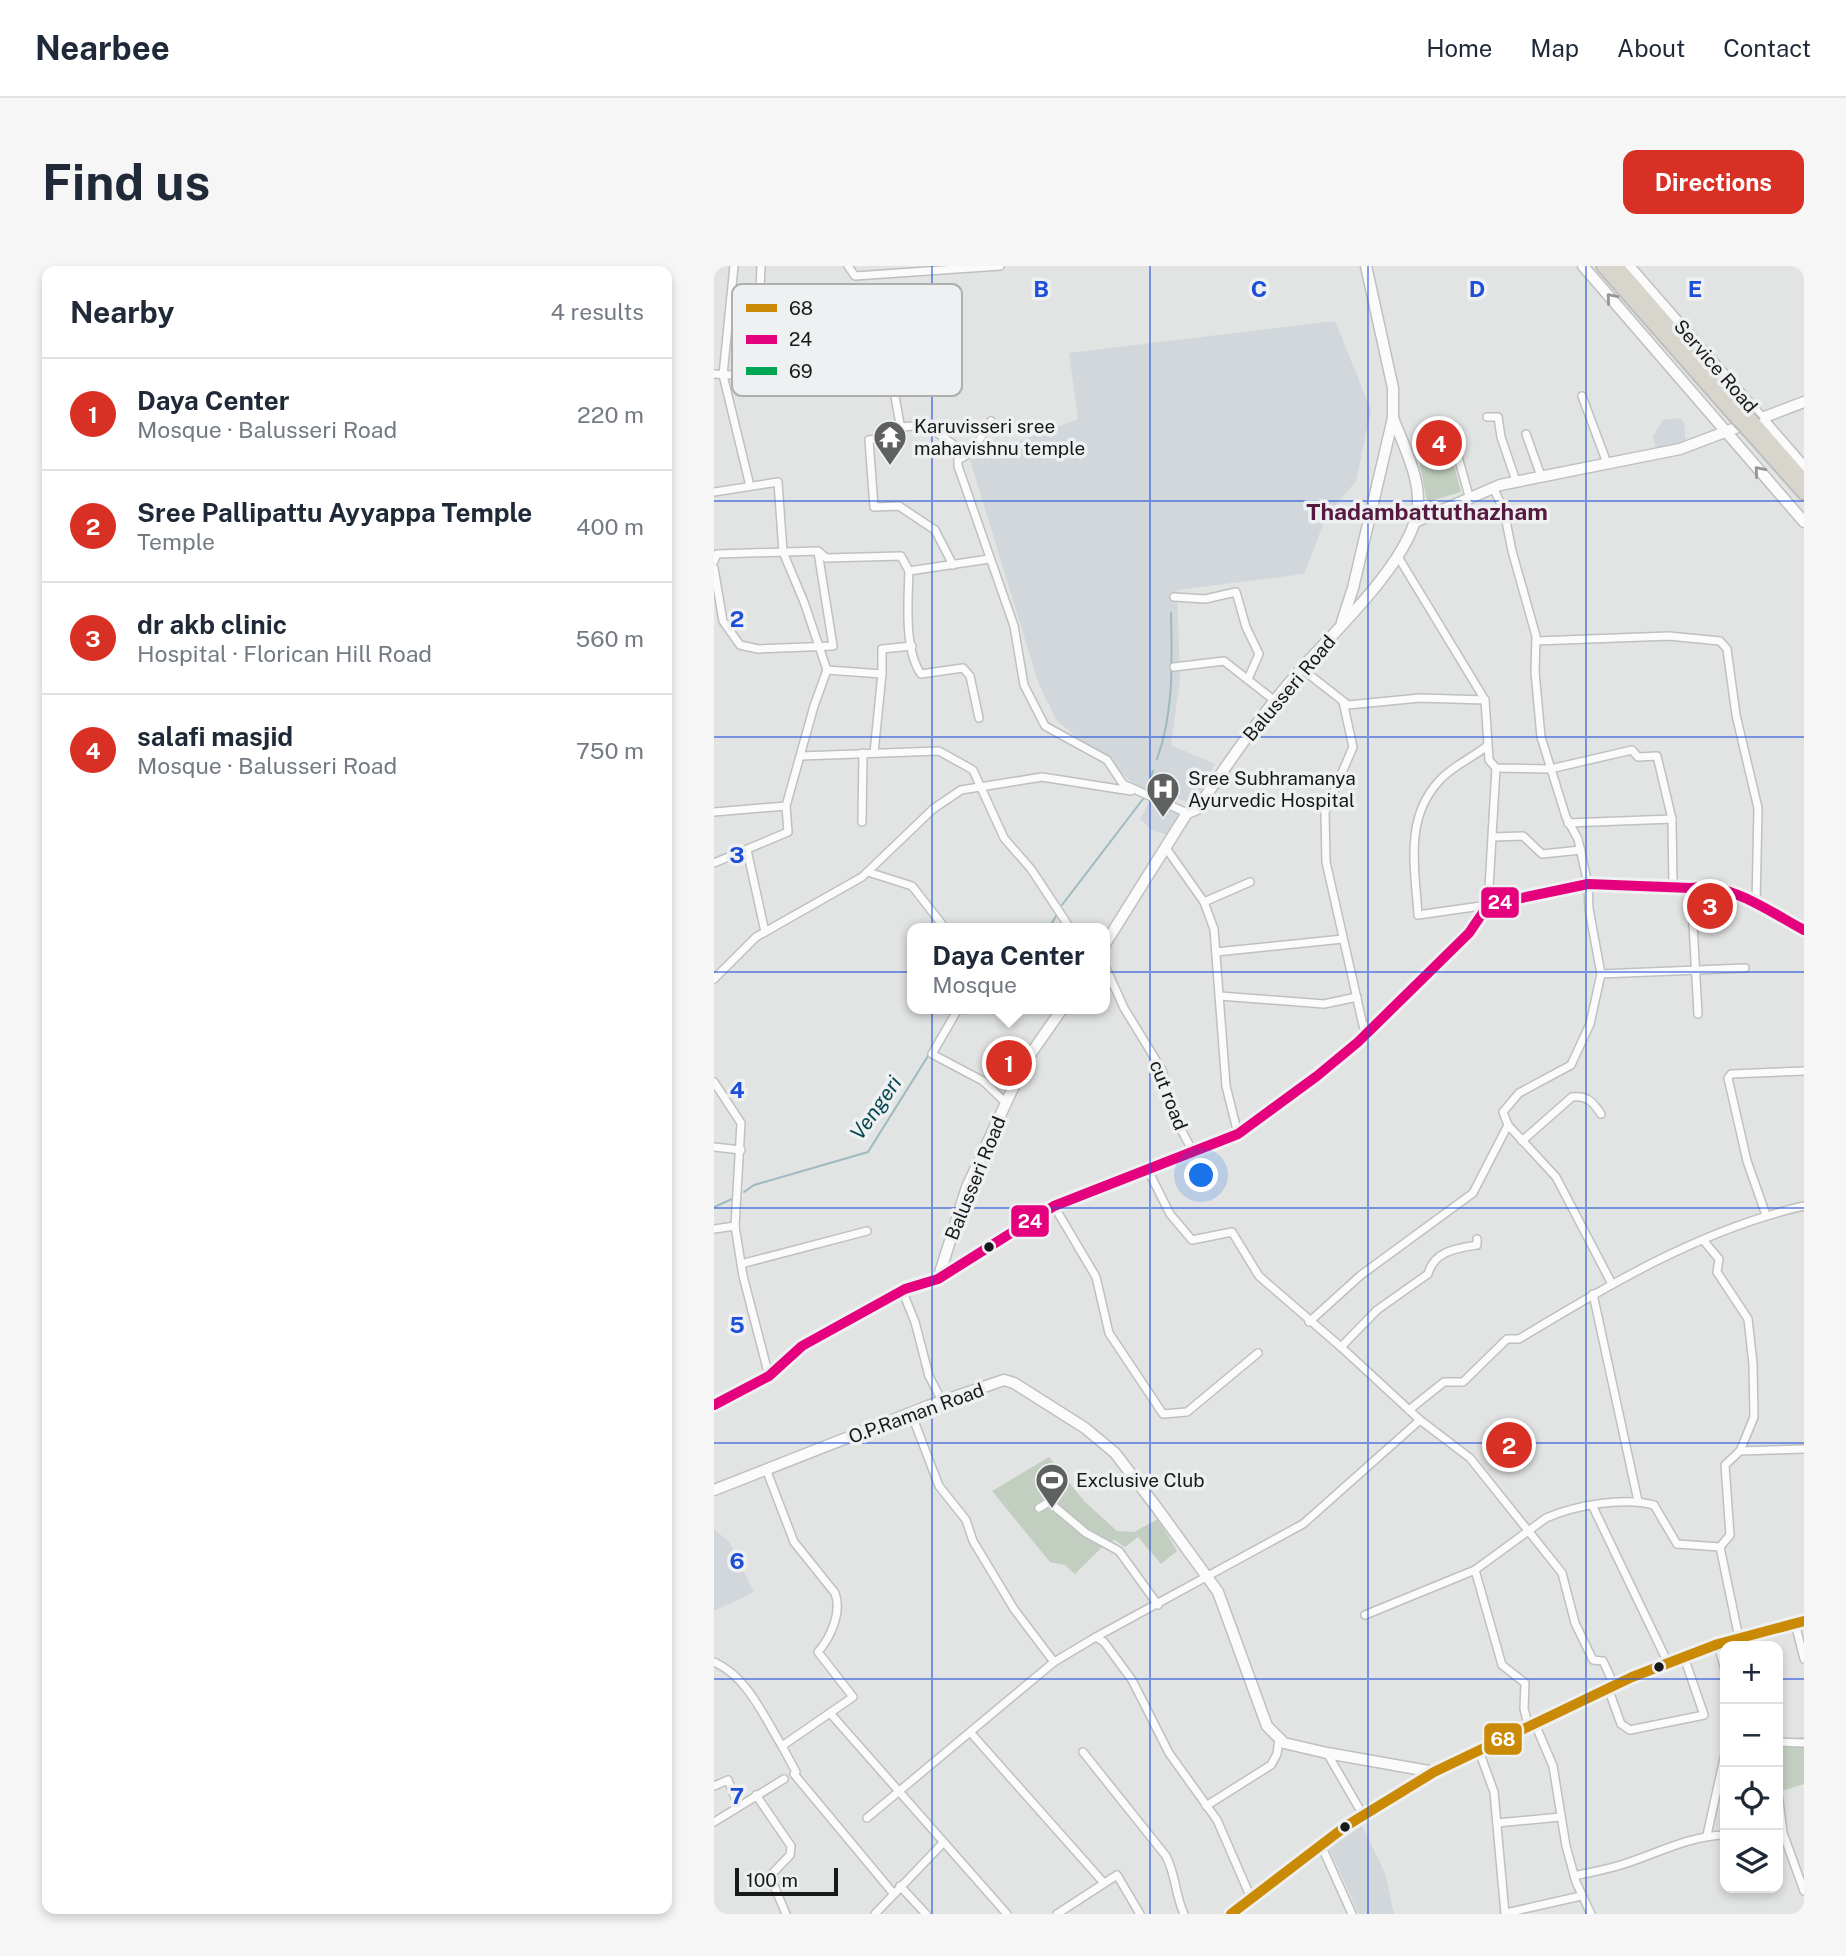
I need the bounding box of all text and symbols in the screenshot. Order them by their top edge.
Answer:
text: Nearbee [35,29,170,67]
text: Home [1426,34,1492,62]
text: Map [1530,34,1579,62]
text: About [1617,34,1685,62]
text: Contact [1723,34,1811,62]
button: Directions [1623,150,1804,214]
text: Find us [42,153,210,211]
text: B [1033,275,1049,302]
text: C [1251,275,1267,302]
text: D [1469,275,1485,302]
text: E [1688,275,1702,302]
legend [732,284,962,396]
text: Nearby [70,294,174,330]
one-way arrow [1607,294,1619,307]
text: 68 [789,297,813,319]
text: 4 results [550,298,644,325]
street label: Service Road [1670,315,1762,417]
text: 24 [789,328,812,350]
text: 69 [789,360,813,382]
text: Daya Center [137,385,289,416]
text: 1 [88,401,98,428]
text: 220 m [577,401,644,428]
place label: Karuvisseri sree mahavishnu temple [914,415,1085,459]
text: Mosque · Balusseri Road [137,416,397,443]
pin: 4 [1416,417,1462,469]
temple icon: Karuvisseri sree mahavishnu temple [871,418,909,467]
one-way arrow [1755,467,1767,480]
text: Sree Pallipattu Ayyappa Temple [137,497,532,528]
district label: Thadambattuthazham [1306,498,1548,525]
text: 2 [86,513,100,540]
text: 400 m [576,513,644,540]
text: Temple [137,528,215,555]
text: 2 [730,605,744,632]
text: dr akb clinic [137,609,287,640]
text: 3 [85,625,101,652]
text: 560 m [576,625,644,652]
street label: Balusseri Road [1238,631,1340,745]
text: Hospital · Florican Hill Road [137,640,432,667]
text: salafi masjid [137,721,293,752]
text: 4 [85,737,101,764]
text: 750 m [576,737,644,764]
text: Mosque · Balusseri Road [137,752,397,779]
place label: Sree Subhramanya Ayurvedic Hospital [1188,767,1356,811]
hospital icon: Sree Subhramanya Ayurvedic Hospital [1144,770,1182,819]
text: 3 [729,841,745,868]
pin: 3 [1687,880,1733,932]
line badge: 24 [1480,886,1520,919]
text: 24 [1488,891,1512,913]
popup [907,923,1110,1014]
text: Daya Center [932,940,1085,971]
text: Mosque [932,971,1017,998]
pin: 1 [986,1037,1032,1089]
street label: cut road [1146,1057,1192,1133]
water label: Vengeri [845,1071,907,1144]
text: 4 [729,1076,745,1103]
street label: Balusseri Road [940,1113,1010,1243]
your location [1184,1158,1218,1192]
line badge: 24 [1010,1204,1050,1238]
text: 24 [1018,1210,1042,1232]
unlabelled marker [982,1240,996,1254]
text: 5 [729,1311,745,1338]
street label: O.P.Raman Road [845,1378,987,1448]
pin: 2 [1486,1419,1532,1471]
sports icon: Exclusive Club [1033,1461,1071,1510]
place label: Exclusive Club [1076,1469,1205,1491]
text: 6 [729,1547,745,1574]
map controls [1720,1641,1783,1893]
button: + [1720,1641,1783,1704]
unlabelled marker [1652,1660,1666,1674]
button: − [1720,1704,1783,1767]
line badge: 68 [1483,1722,1523,1756]
text: 68 [1490,1728,1516,1750]
button: locate [1720,1767,1783,1830]
text: 7 [730,1782,744,1809]
unlabelled marker [1338,1820,1352,1834]
button: layers [1720,1830,1783,1893]
scale bar [735,1865,838,1897]
text: 100 m [746,1869,798,1891]

